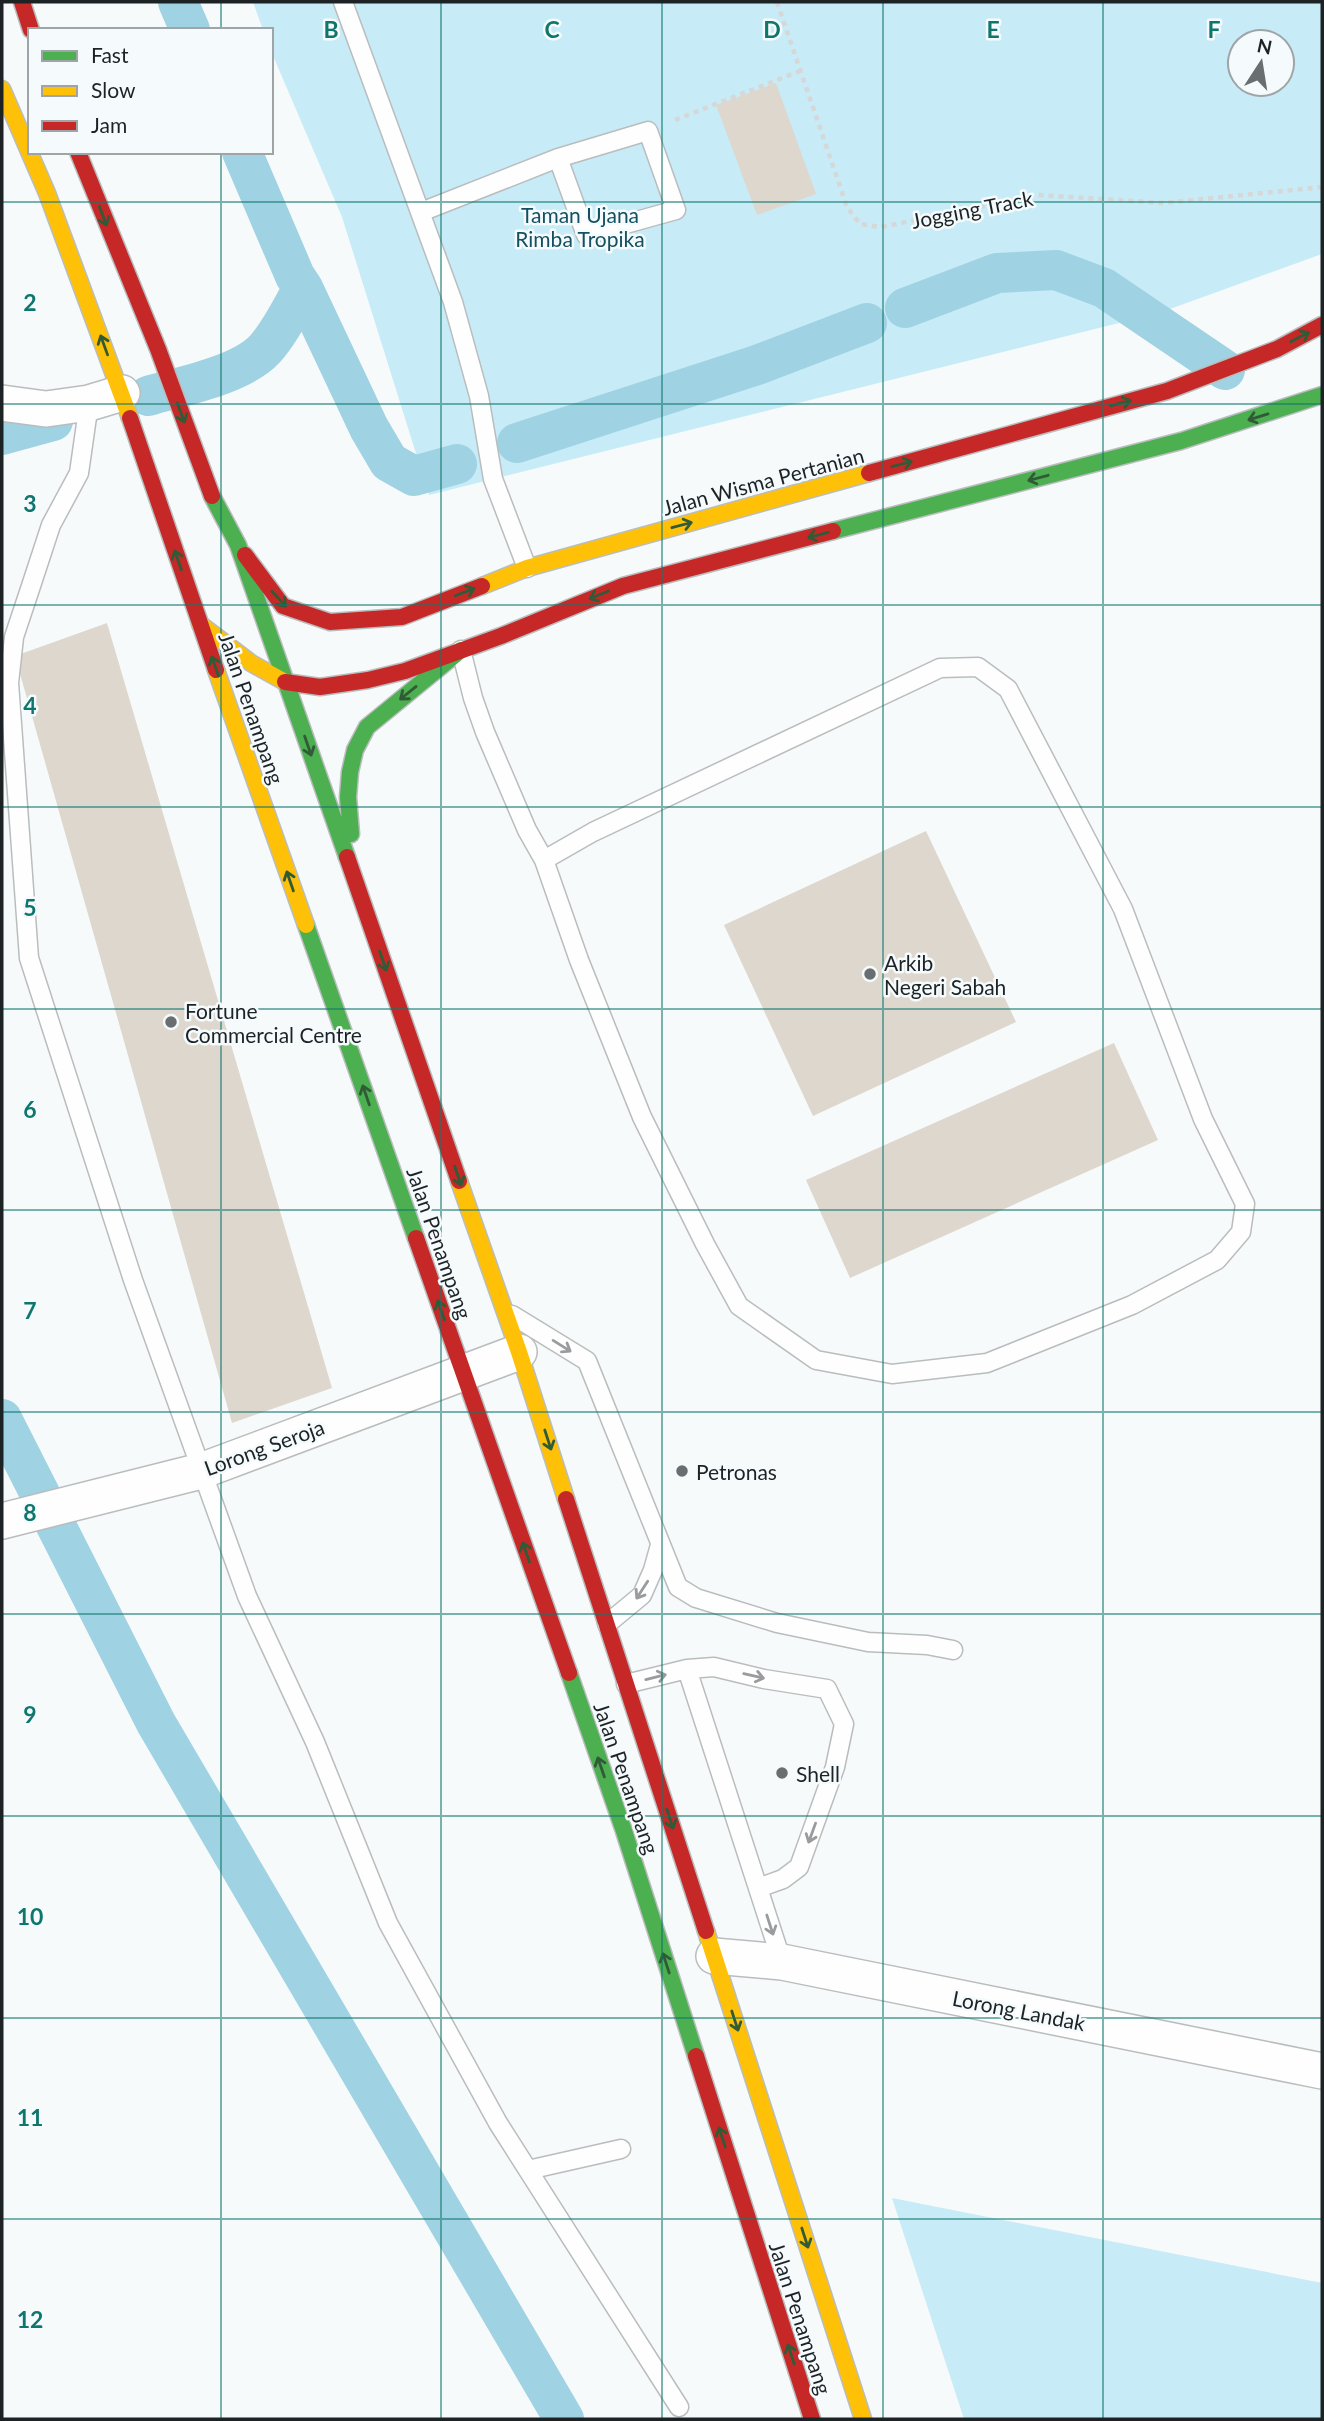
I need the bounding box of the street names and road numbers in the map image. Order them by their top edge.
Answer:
street label: Jogging Track [909,185,1035,233]
street label: Jalan Wisma Pertanian [659,442,867,520]
street label: Jalan Penampang [214,629,290,787]
street label: Jalan Penampang [402,1164,478,1322]
street label: Lorong Seroja [200,1414,328,1480]
street label: Jalan Penampang [589,1699,665,1857]
street label: Lorong Landak [950,1985,1088,2035]
street label: Jalan Penampang [765,2239,837,2397]

